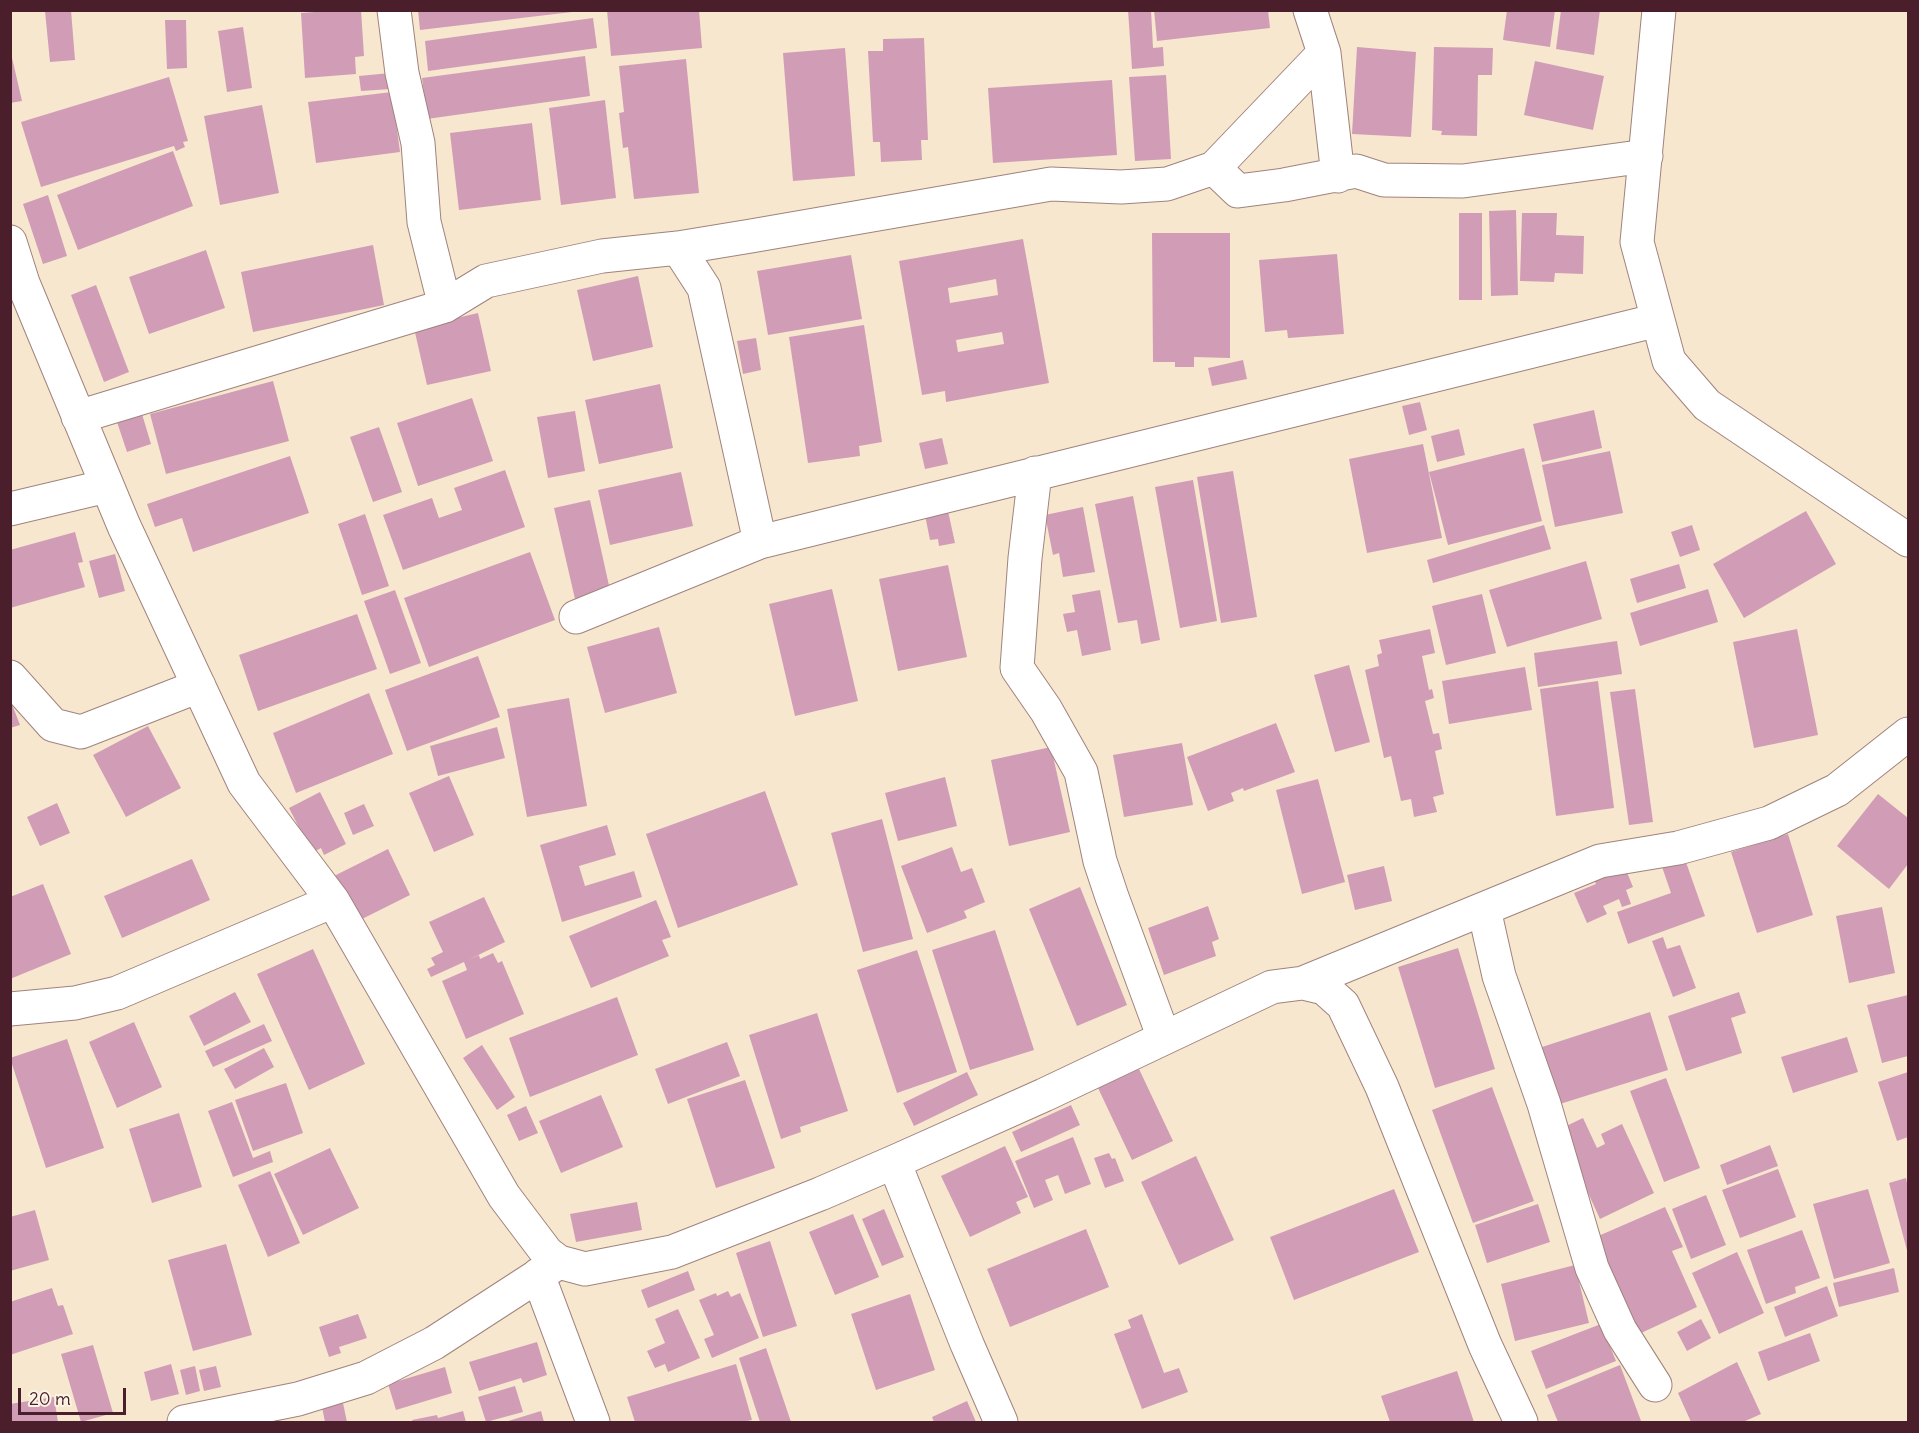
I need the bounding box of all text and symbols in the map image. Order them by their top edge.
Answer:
scale bar [21,1376,129,1414]
text: 20 m [29,1387,71,1410]

